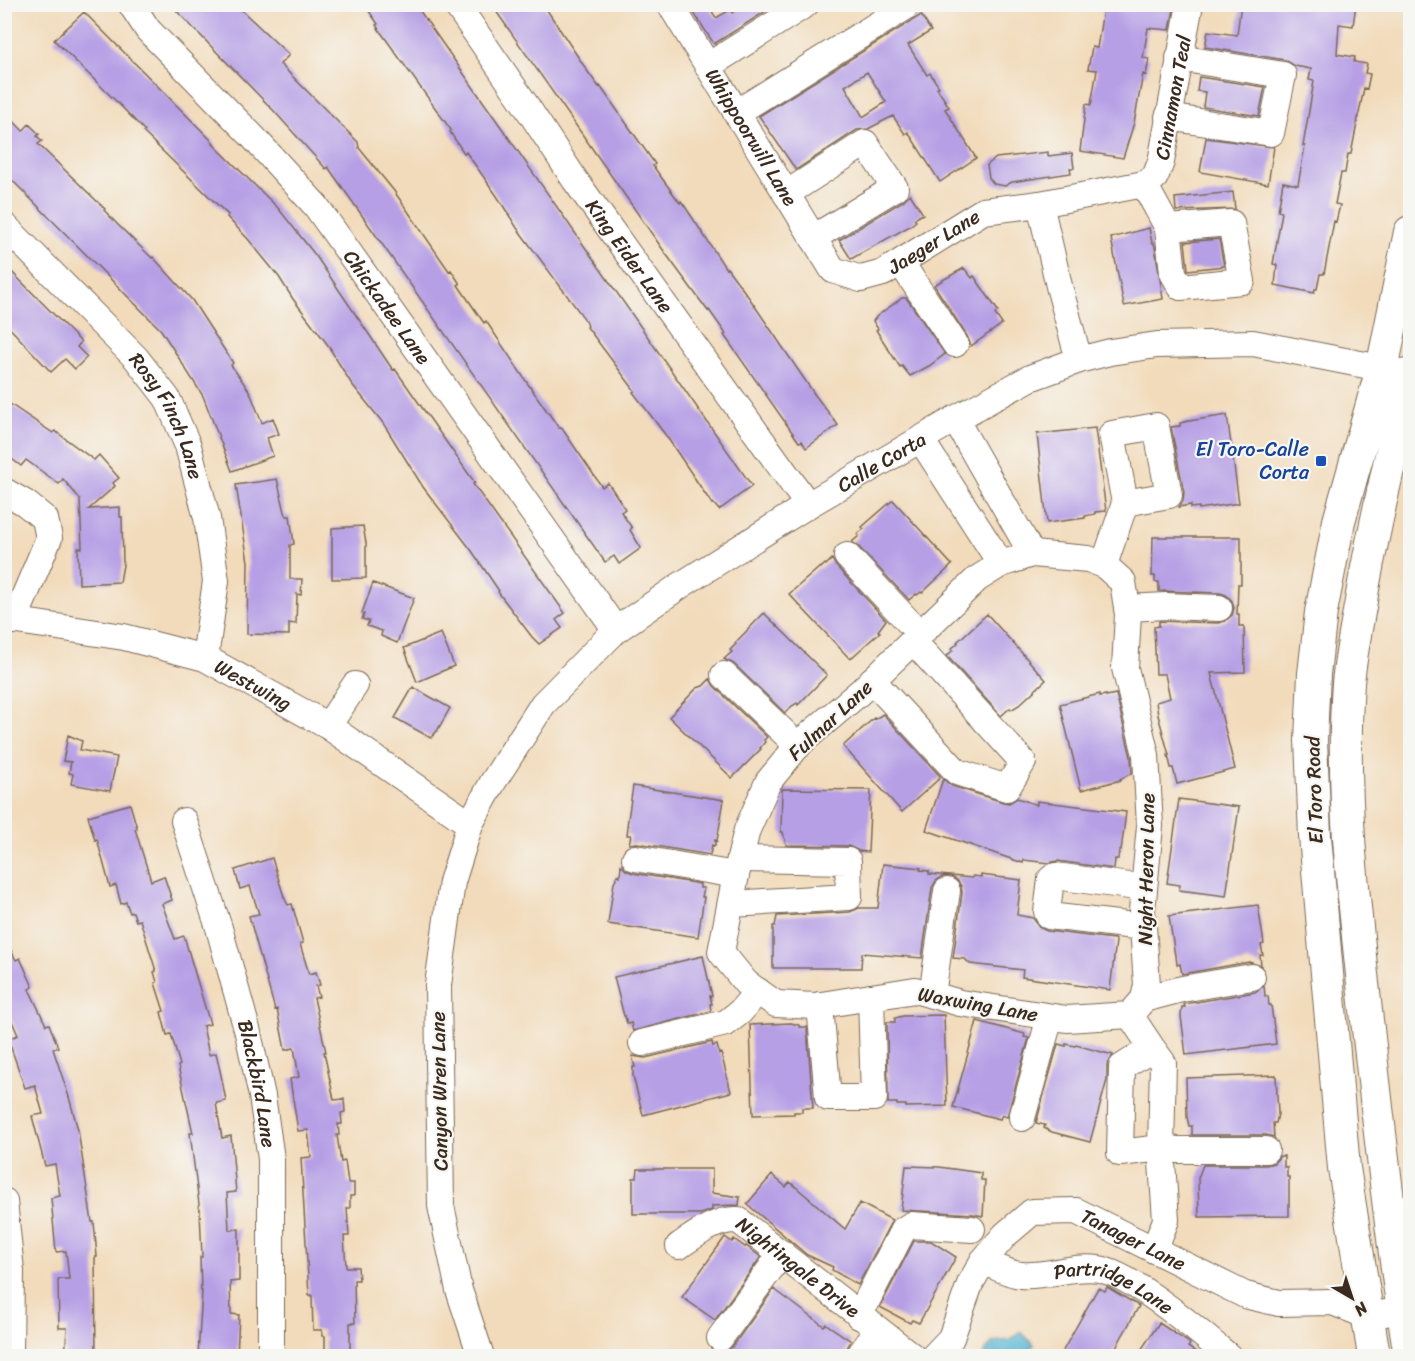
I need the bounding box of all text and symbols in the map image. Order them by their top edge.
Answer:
street label: Cinnamon Teal [1145,31,1202,163]
street label: Whippoorwill Lane [695,61,807,213]
street label: King Eider Lane [576,191,682,321]
street label: Jaeger Lane [880,200,987,285]
street label: Chickadee Lane [334,242,440,372]
street label: Rosy Finch Lane [120,345,213,483]
street label: Calle Corta [830,422,933,502]
place label: El Toro-Calle Corta [1196,432,1310,490]
marker: El Toro-Calle Corta [1314,454,1328,468]
street label: Westwing [208,649,298,721]
street label: Fulmar Lane [779,671,881,769]
street label: El Toro Road [1295,734,1334,844]
street label: Night Heron Lane [1128,793,1165,945]
street label: Waxwing Lane [915,977,1041,1032]
street label: Canyon Wren Lane [421,1011,458,1171]
street label: Blackbird Lane [227,1016,286,1150]
street label: Tanager Lane [1074,1199,1192,1281]
street label: Nightingale Drive [728,1207,868,1328]
street label: Partridge Lane [1051,1251,1181,1324]
north arrow [1322,1268,1382,1328]
text: N [1347,1294,1375,1325]

